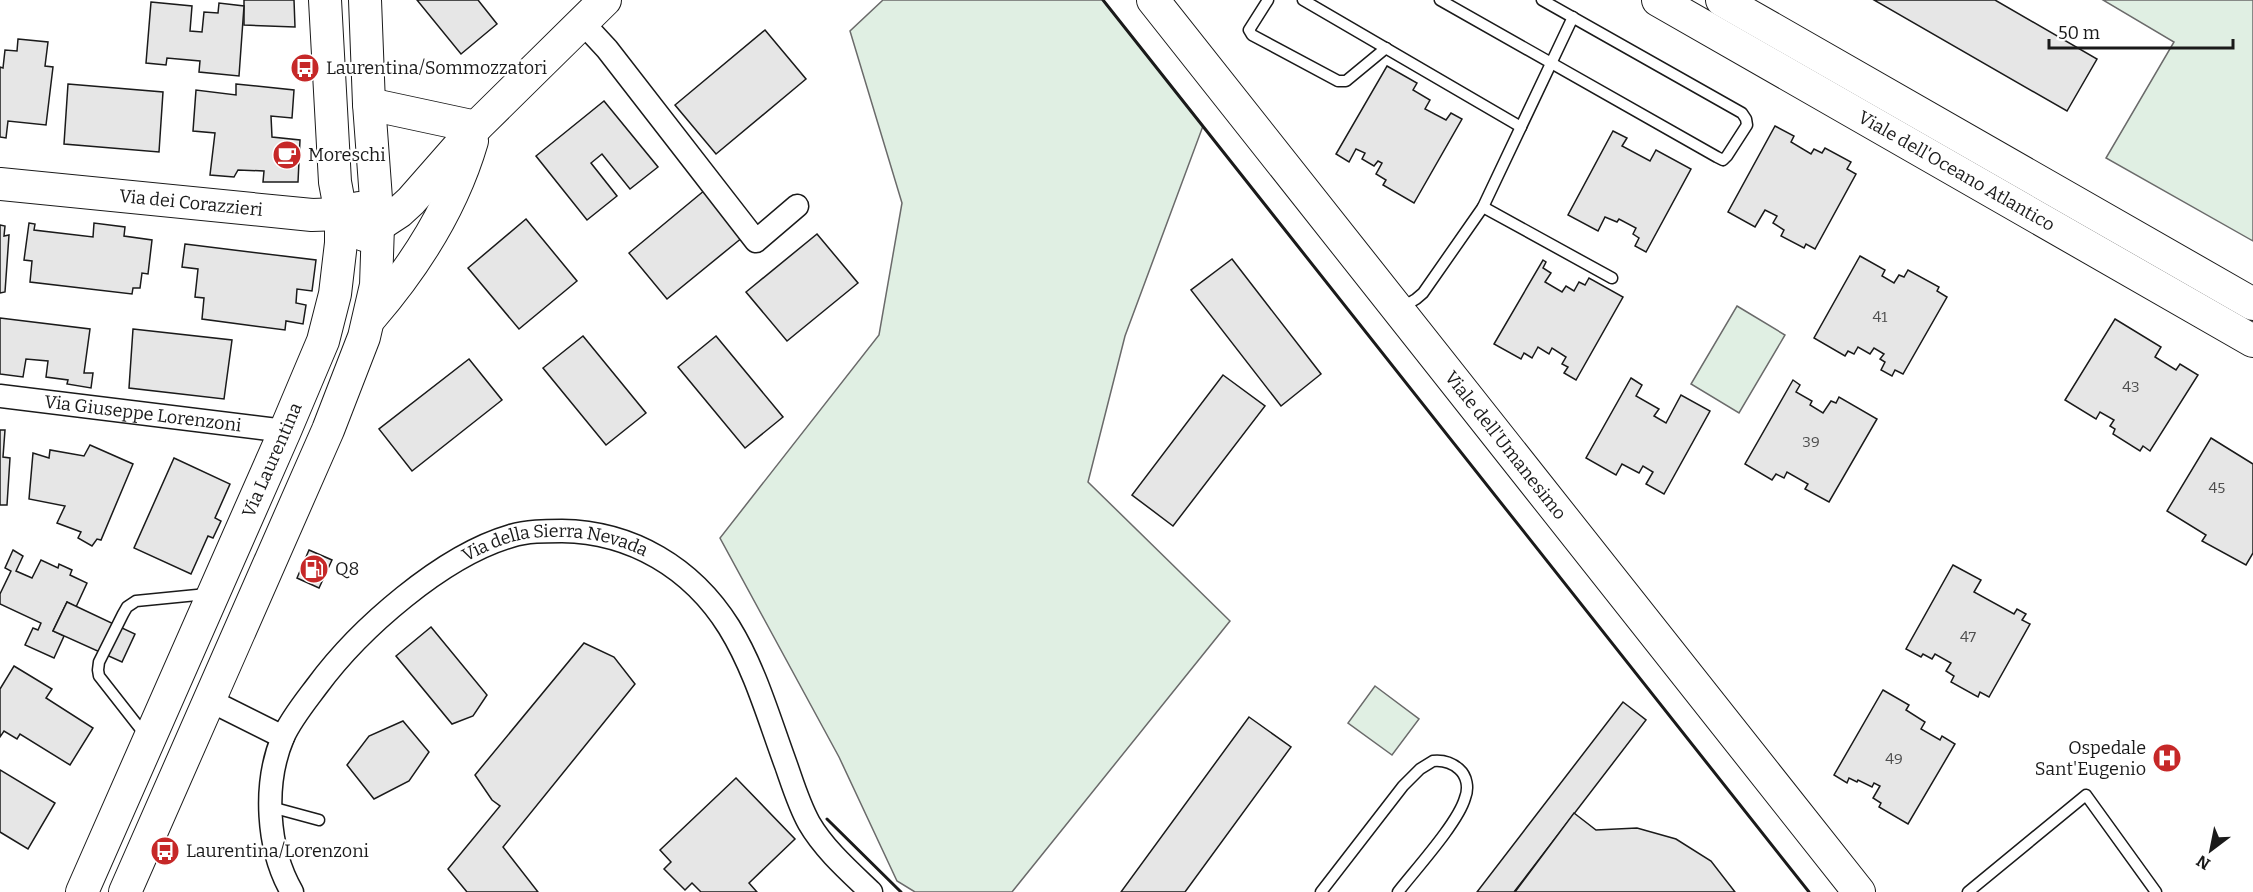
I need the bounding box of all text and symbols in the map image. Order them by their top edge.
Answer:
scale bar [2049,12,2234,50]
text: 50 m [2058,22,2100,44]
bus stop icon: Laurentina/Sommozzatori [289,52,321,84]
place label: Laurentina/Sommozzatori [326,57,547,79]
street label: Viale dell'Oceano Atlantico [1854,106,2059,236]
cafe icon: Moreschi [271,139,303,171]
place label: Moreschi [308,144,386,166]
street label: Via dei Corazzieri [118,185,264,221]
house number: 41 [1873,308,1887,326]
street label: Viale dell'Umanesimo [1440,367,1571,524]
house number: 43 [2122,378,2140,396]
street label: Via Giuseppe Lorenzoni [43,391,243,437]
street label: Via Laurentina [237,399,307,521]
house number: 39 [1802,433,1820,451]
house number: 45 [2209,479,2225,497]
street label: Via della Sierra Nevada [458,520,652,566]
fuel station icon: Q8 [298,553,330,585]
place label: Q8 [335,558,359,580]
house number: 47 [1960,628,1977,646]
place label: Ospedale Sant'Eugenio [2035,737,2146,780]
hospital icon: Ospedale Sant'Eugenio [2151,742,2183,774]
house number: 49 [1885,750,1903,768]
north arrow [2181,820,2241,880]
bus stop icon: Laurentina/Lorenzoni [149,835,181,867]
place label: Laurentina/Lorenzoni [186,840,369,862]
text: N [2193,851,2214,874]

